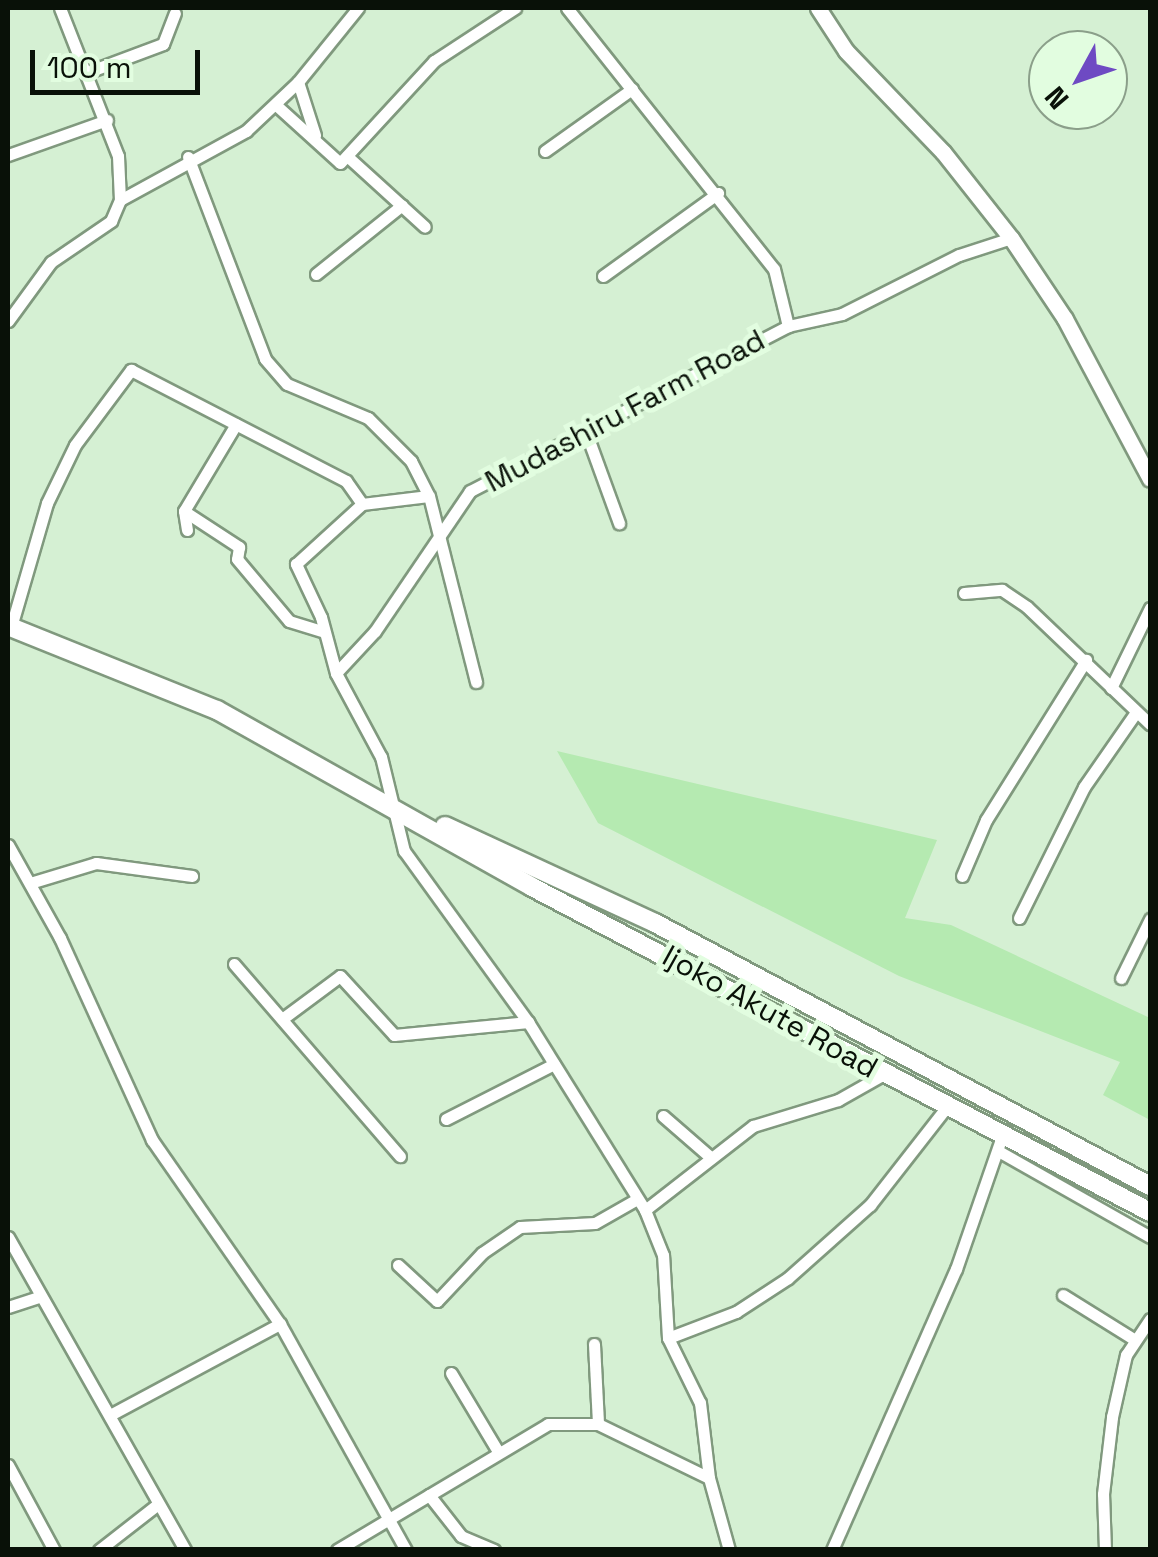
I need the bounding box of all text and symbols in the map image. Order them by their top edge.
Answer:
scale bar [35,30,205,92]
north arrow [1028,30,1128,130]
text: 100 m [47,48,132,87]
text: N [1037,79,1076,117]
street label: Mudashiru Farm Road [479,322,771,500]
street label: Ijoko Akute Road [656,938,884,1086]

